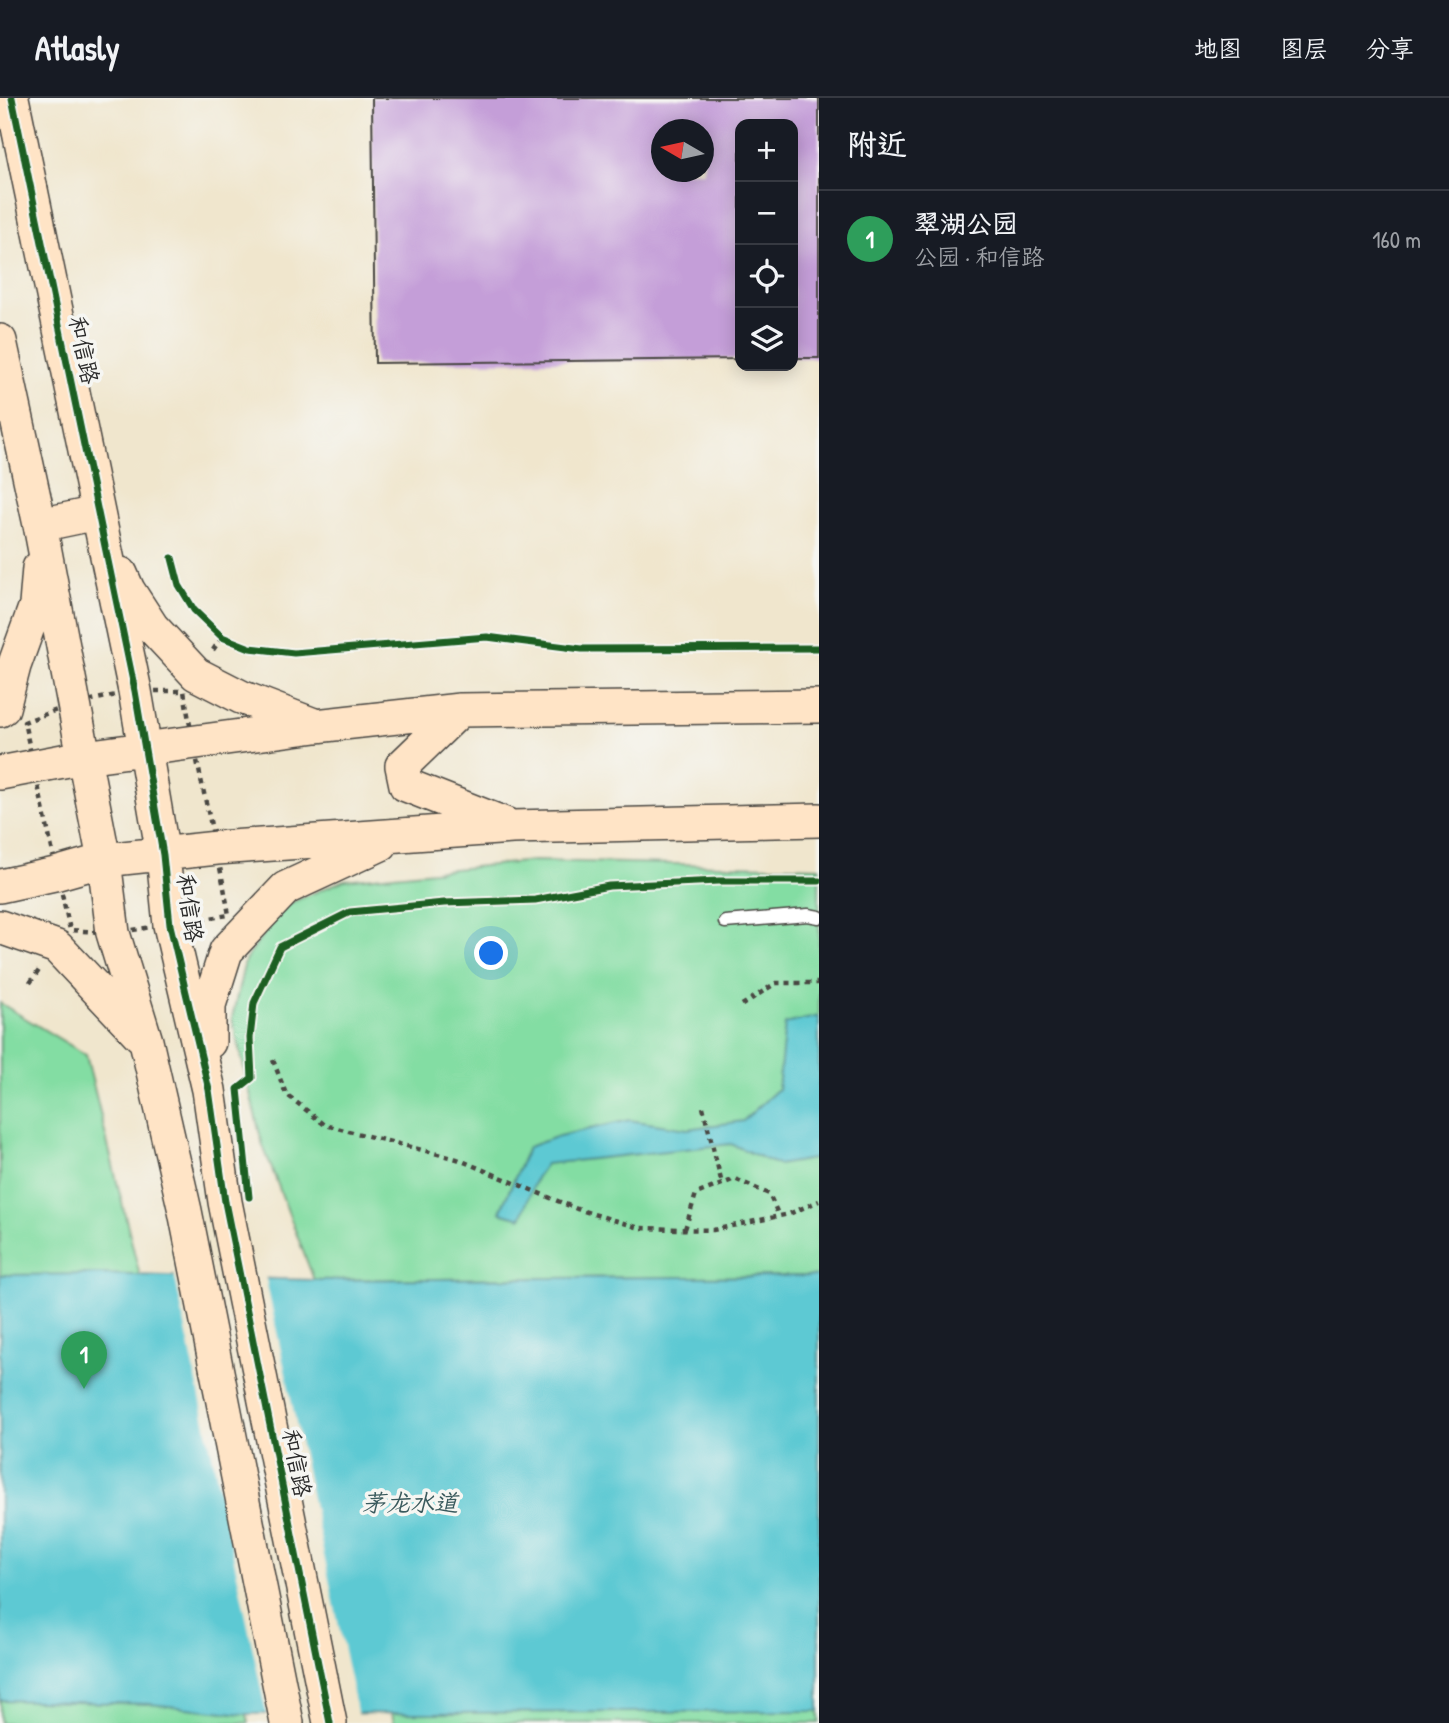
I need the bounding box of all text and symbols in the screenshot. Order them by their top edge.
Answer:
text: Atlasly [35,26,120,70]
text: 地图 [1194,32,1242,64]
text: 图层 [1280,32,1328,64]
text: 分享 [1366,32,1414,64]
north arrow [651,119,714,182]
map controls [735,119,798,371]
button: + [735,119,798,182]
text: 附近 [847,124,907,164]
button: − [735,182,798,245]
text: 翠湖公园 [914,206,1018,241]
text: 1 [866,224,874,255]
text: 160 m [1372,224,1421,255]
text: 公园 · 和信路 [914,241,1044,272]
button: locate [735,245,798,308]
button: layers [735,308,798,371]
street label: 和信路 [62,313,107,387]
street label: 和信路 [170,872,211,944]
your location [474,936,508,970]
pin: 1 [61,1331,107,1389]
street label: 和信路 [276,1426,319,1500]
water label: 茅龙水道 [362,1486,460,1518]

